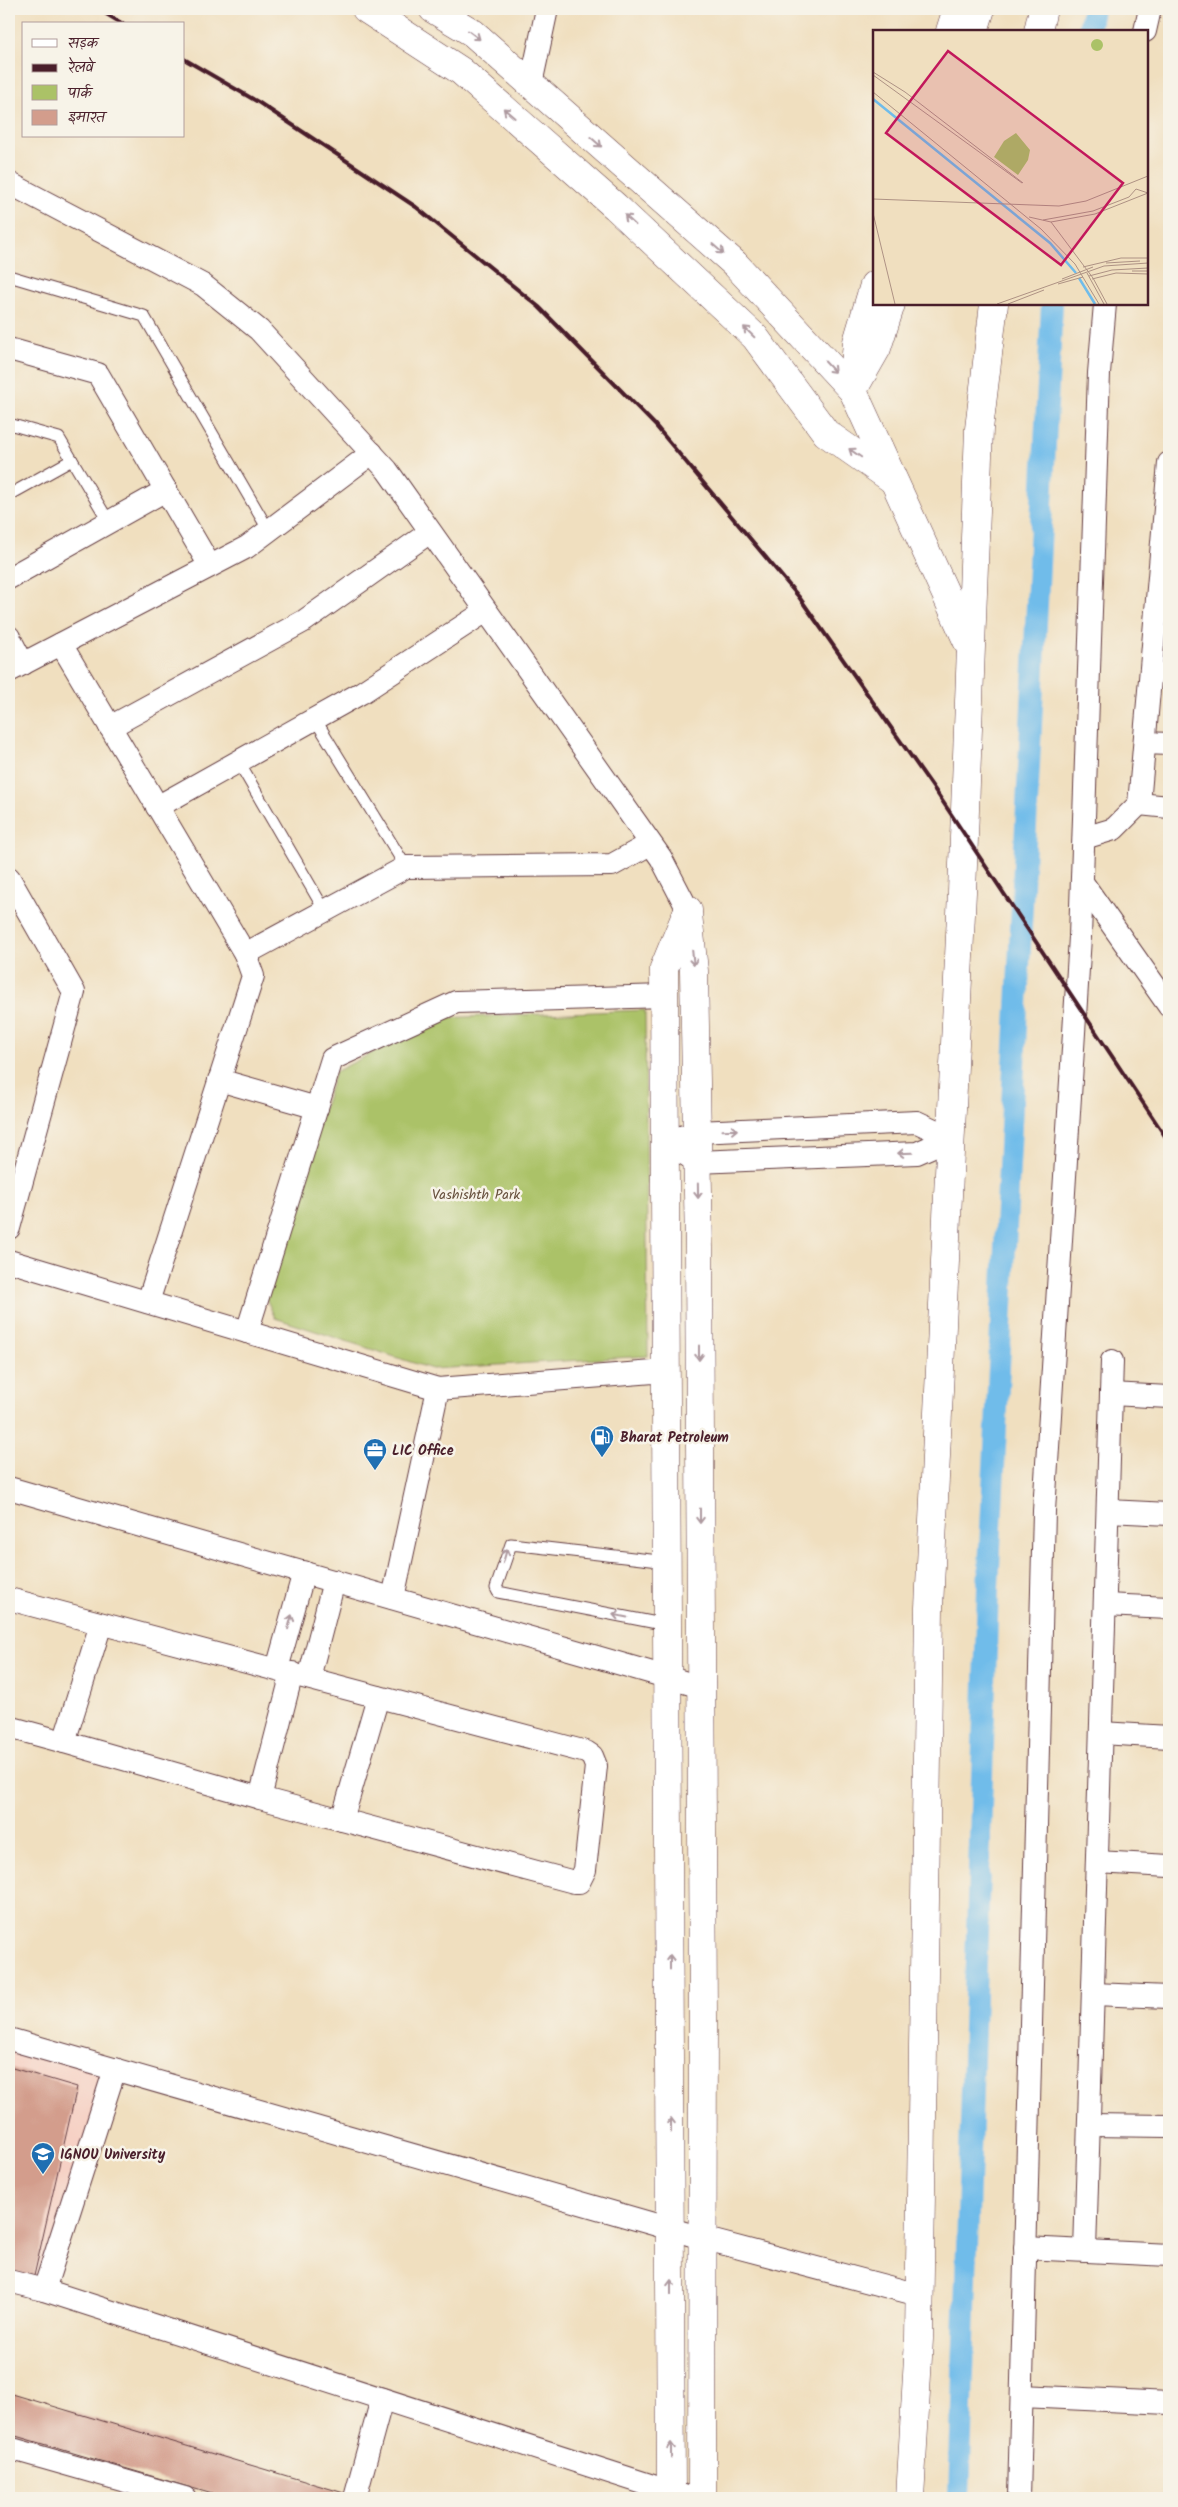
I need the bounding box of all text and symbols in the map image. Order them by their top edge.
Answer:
legend [22,22,185,138]
one-way arrow [467,30,481,40]
inset map [873,30,1148,305]
text: सड़क [68,32,100,56]
text: रेलवे [68,56,96,80]
text: पार्क [67,82,94,106]
text: इमारत [68,106,108,130]
one-way arrow [502,107,515,119]
one-way arrow [589,136,602,147]
one-way arrow [624,214,637,226]
one-way arrow [711,244,724,255]
one-way arrow [743,326,755,338]
one-way arrow [824,360,836,373]
one-way arrow [848,448,862,458]
one-way arrow [688,950,698,966]
one-way arrow [722,1126,738,1135]
one-way arrow [897,1149,913,1158]
one-way arrow [693,1182,703,1199]
park label: Vashishth Park [432,1184,521,1206]
one-way arrow [694,1345,704,1361]
fuel station icon: Bharat Petroleum [589,1424,615,1458]
place label: Bharat Petroleum [620,1427,729,1449]
office icon: LIC Office [362,1437,388,1471]
place label: LIC Office [392,1440,454,1462]
one-way arrow [695,1508,705,1524]
one-way arrow [501,1549,511,1565]
one-way arrow [613,1611,629,1620]
one-way arrow [286,1615,295,1631]
one-way arrow [665,1954,675,1970]
one-way arrow [666,2117,676,2133]
school or university icon: IGNOU University [30,2141,56,2175]
place label: IGNOU University [60,2144,166,2166]
one-way arrow [666,2279,676,2296]
one-way arrow [666,2442,676,2458]

